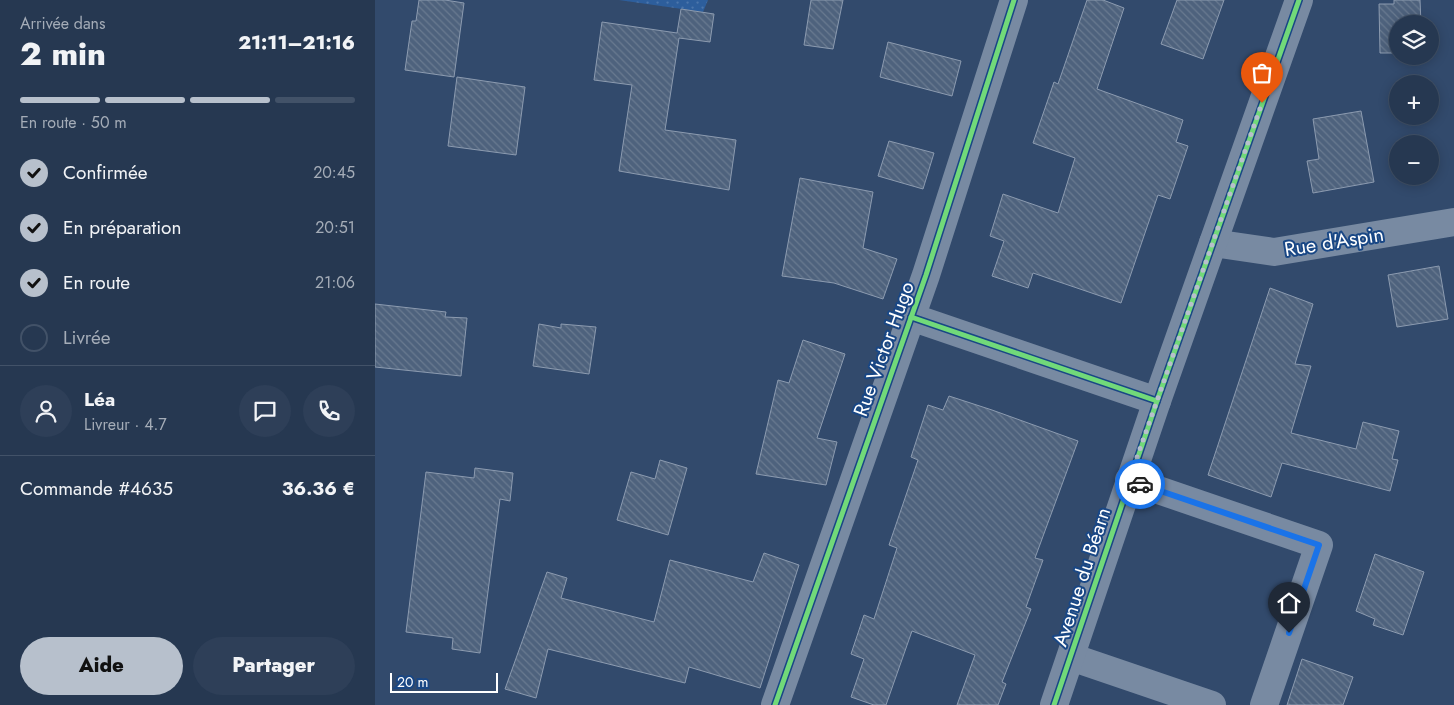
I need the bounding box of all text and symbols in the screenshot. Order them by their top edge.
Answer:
text: Arrivée dans [20,12,105,35]
map controls [1389,15,1439,185]
button: layers [1389,15,1439,65]
text: 21:11–21:16 [238,29,355,56]
text: 2 min [20,31,106,77]
pin [1241,52,1283,103]
icon: bag [1248,59,1276,87]
button: + [1389,75,1439,125]
text: En route · 50 m [20,111,127,134]
button: − [1389,135,1439,185]
icon: check [20,159,48,187]
text: Confirmée [63,159,148,186]
text: 20:45 [313,161,355,184]
icon: check [20,214,48,242]
text: En préparation [63,214,181,241]
text: 20:51 [315,216,355,239]
street label: Rue d'Aspin [1282,220,1386,264]
icon: check [20,269,48,297]
text: En route [63,269,130,296]
text: 21:06 [315,271,355,294]
street label: Rue Victor Hugo [846,277,922,421]
text: Livrée [63,324,111,351]
button: person [20,385,72,437]
button: chat [239,385,291,437]
button: phone [303,385,355,437]
text: Léa [84,386,115,413]
text: Livreur · 4.7 [84,413,167,436]
courier [1115,459,1165,509]
icon: car [1126,470,1154,498]
text: Commande #4635 [20,475,173,502]
text: 36.36 € [282,475,355,502]
street label: Avenue du Béarn [1046,504,1118,650]
pin [1268,582,1310,633]
icon: home [1275,589,1303,617]
button: Aide [20,637,183,695]
button: Partager [193,637,355,695]
scale bar [390,670,497,693]
text: 20 m [397,672,429,692]

